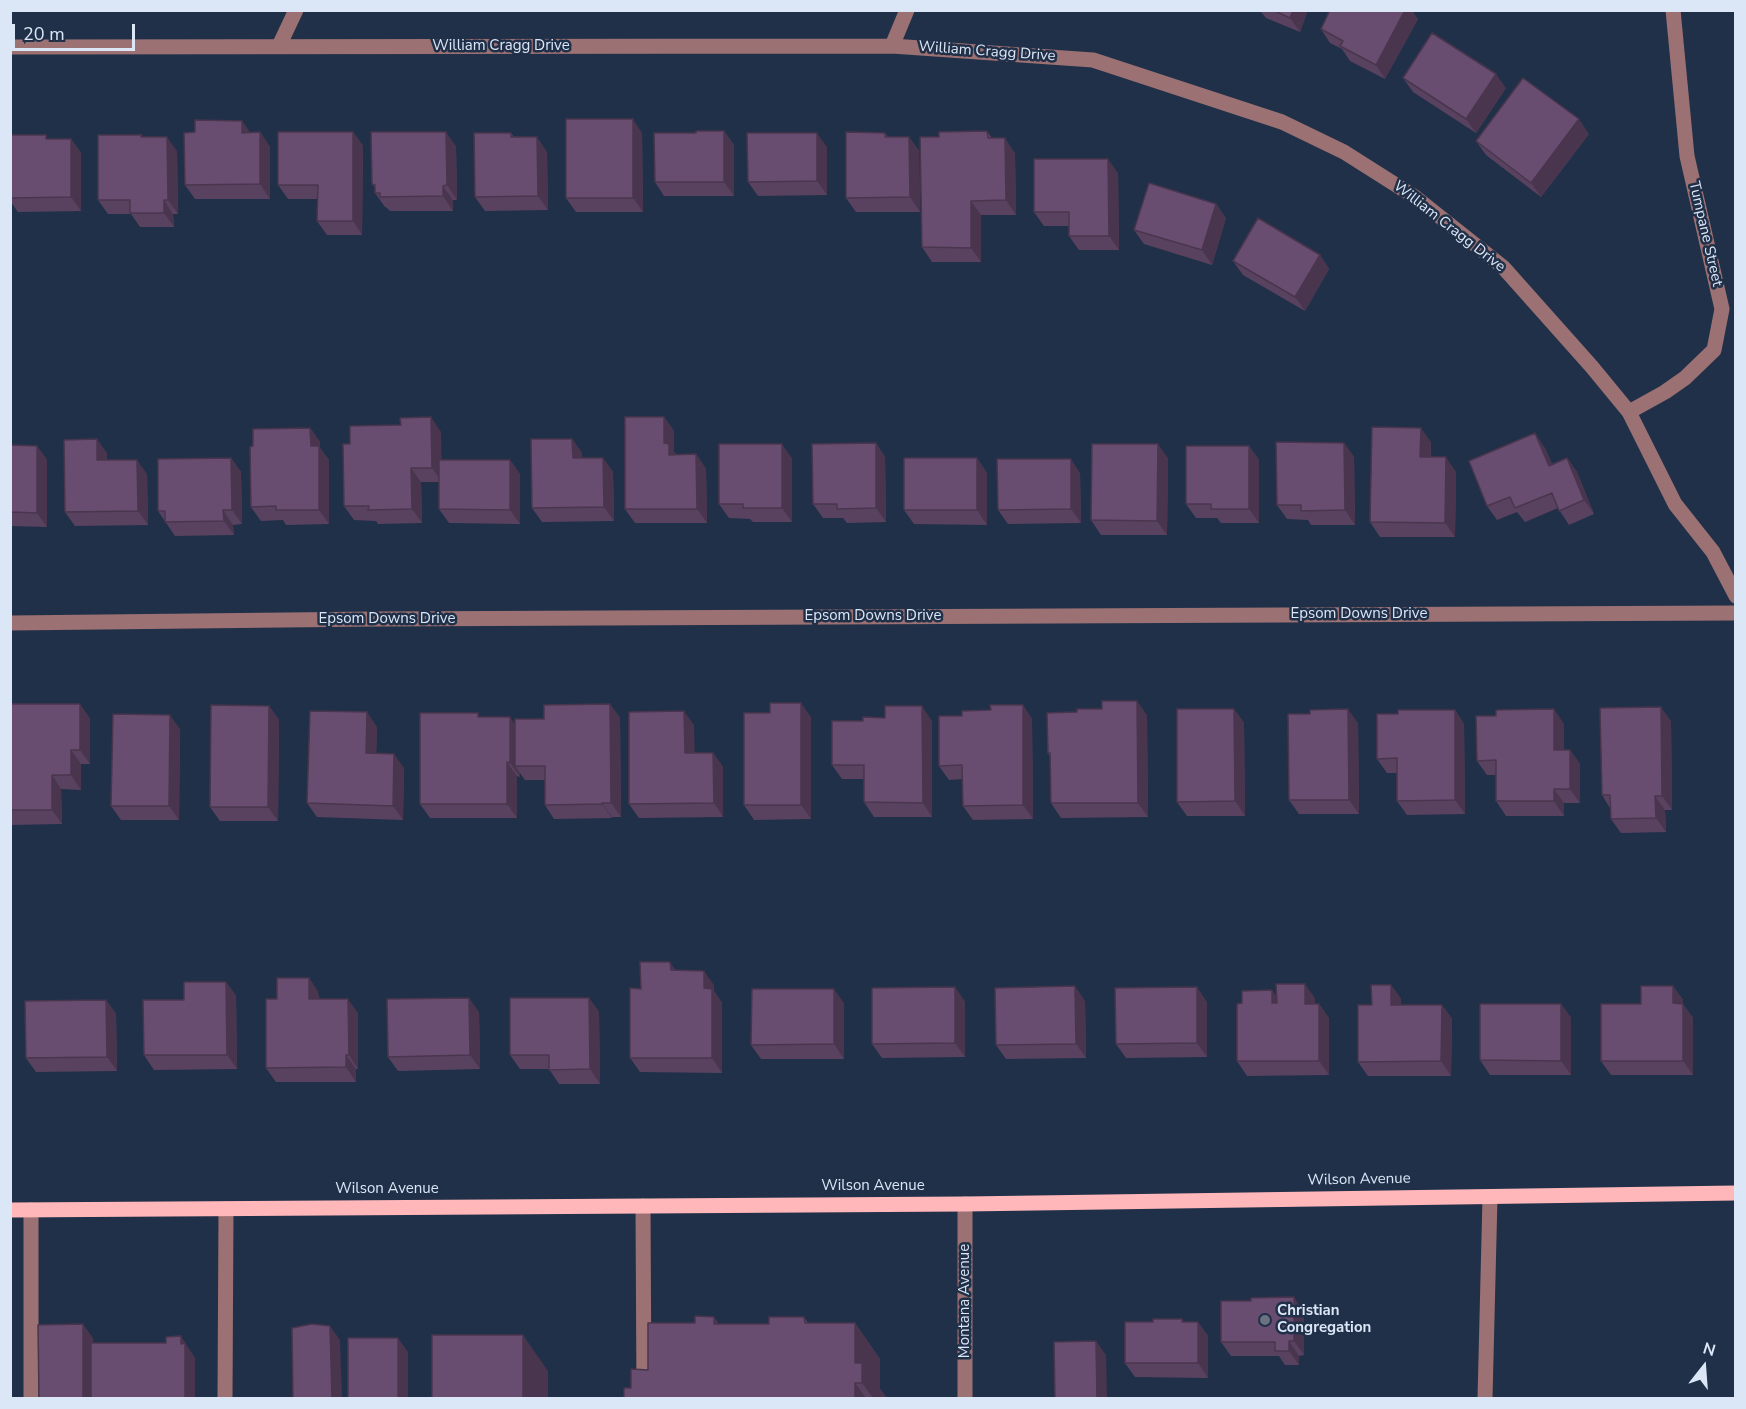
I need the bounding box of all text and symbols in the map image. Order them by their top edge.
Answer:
scale bar [15,12,138,50]
text: 20 m [23,22,65,46]
street label: William Cragg Drive [432,37,570,55]
street label: William Cragg Drive [918,38,1056,66]
street label: William Cragg Drive [1389,178,1509,276]
street label: Tumpane Street [1684,180,1726,288]
street label: Epsom Downs Drive [1291,605,1427,623]
street label: Epsom Downs Drive [805,607,941,625]
street label: Epsom Downs Drive [319,610,455,628]
street label: Wilson Avenue [1307,1170,1411,1190]
street label: Wilson Avenue [821,1177,925,1195]
street label: Wilson Avenue [335,1180,439,1198]
street label: Montana Avenue [956,1244,974,1358]
place label: Christian Congregation [1277,1302,1371,1337]
marker: Christian Congregation [1258,1313,1272,1327]
north arrow [1674,1337,1734,1397]
text: N [1700,1338,1718,1362]

